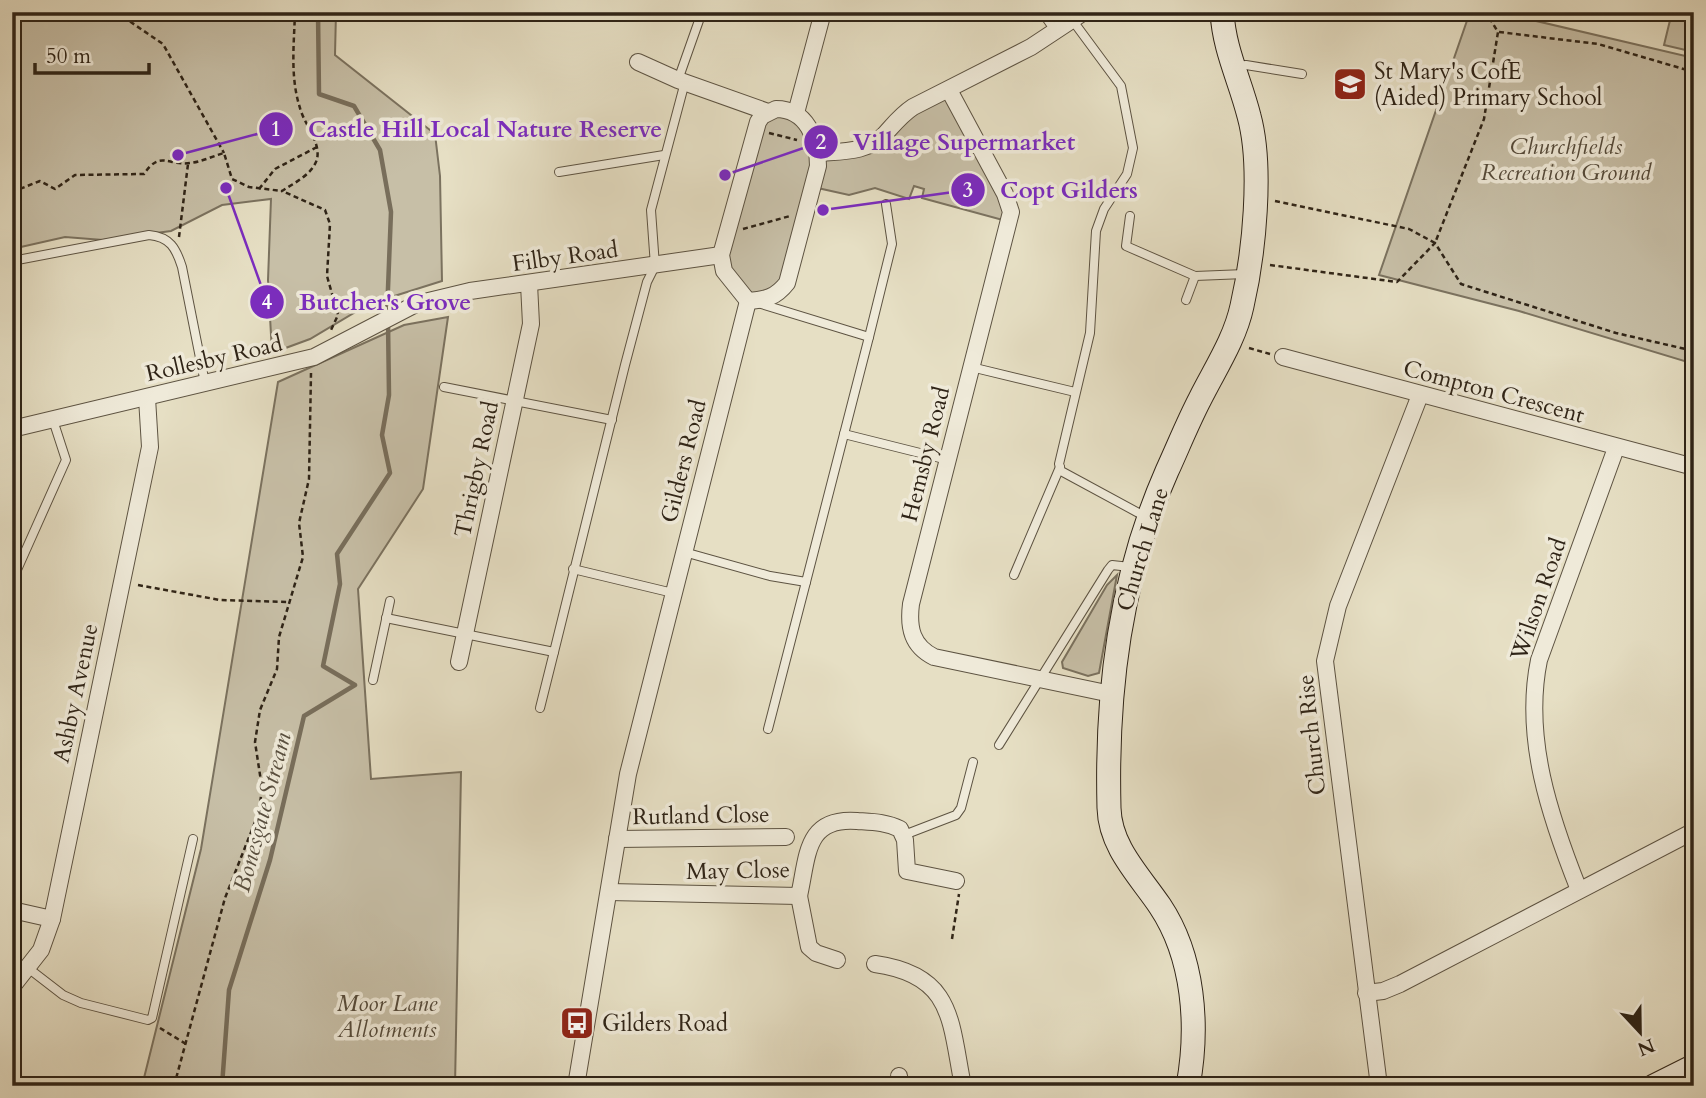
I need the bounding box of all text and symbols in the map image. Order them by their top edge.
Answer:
scale bar [35,32,149,76]
text: 50 m [46,42,91,71]
place label: St Mary's CofE (Aided) Primary School [1374,56,1603,113]
school or university icon: St Mary's CofE (Aided) Primary School [1331,65,1369,103]
callout: Castle Hill Local Nature Reserve [258,106,676,151]
text: Castle Hill Local Nature Reserve [308,113,662,146]
text: 1 [271,115,281,144]
callout: Village Supermarket [804,119,1089,164]
text: Village Supermarket [853,126,1076,159]
text: 2 [816,128,827,157]
park label: Churchfields Recreation Ground [1481,131,1652,188]
callout: Copt Gilders [951,167,1151,212]
text: Copt Gilders [1000,174,1138,207]
text: 3 [963,176,973,205]
street label: Filby Road [510,234,621,279]
callout: Butcher's Grove [250,279,485,324]
text: Butcher's Grove [299,286,471,319]
text: 4 [262,288,273,317]
street label: Rollesby Road [143,328,286,389]
street label: Compton Crescent [1400,352,1588,431]
street label: Hemsby Road [894,383,957,525]
street label: Gilders Road [653,396,714,526]
street label: Thrigby Road [447,397,506,540]
street label: Church Lane [1109,483,1176,615]
street label: Wilson Road [1503,533,1574,666]
street label: Ashby Avenue [46,620,105,766]
street label: Church Rise [1290,673,1333,797]
water label: Bonesgate Stream [225,728,300,896]
street label: Rutland Close [632,799,770,832]
street label: May Close [686,854,790,887]
park label: Moor Lane Allotments [336,988,437,1045]
north arrow [1604,996,1674,1066]
bus stop icon: Gilders Road [558,1004,596,1042]
place label: Gilders Road [602,1008,729,1039]
text: N [1633,1032,1659,1062]

